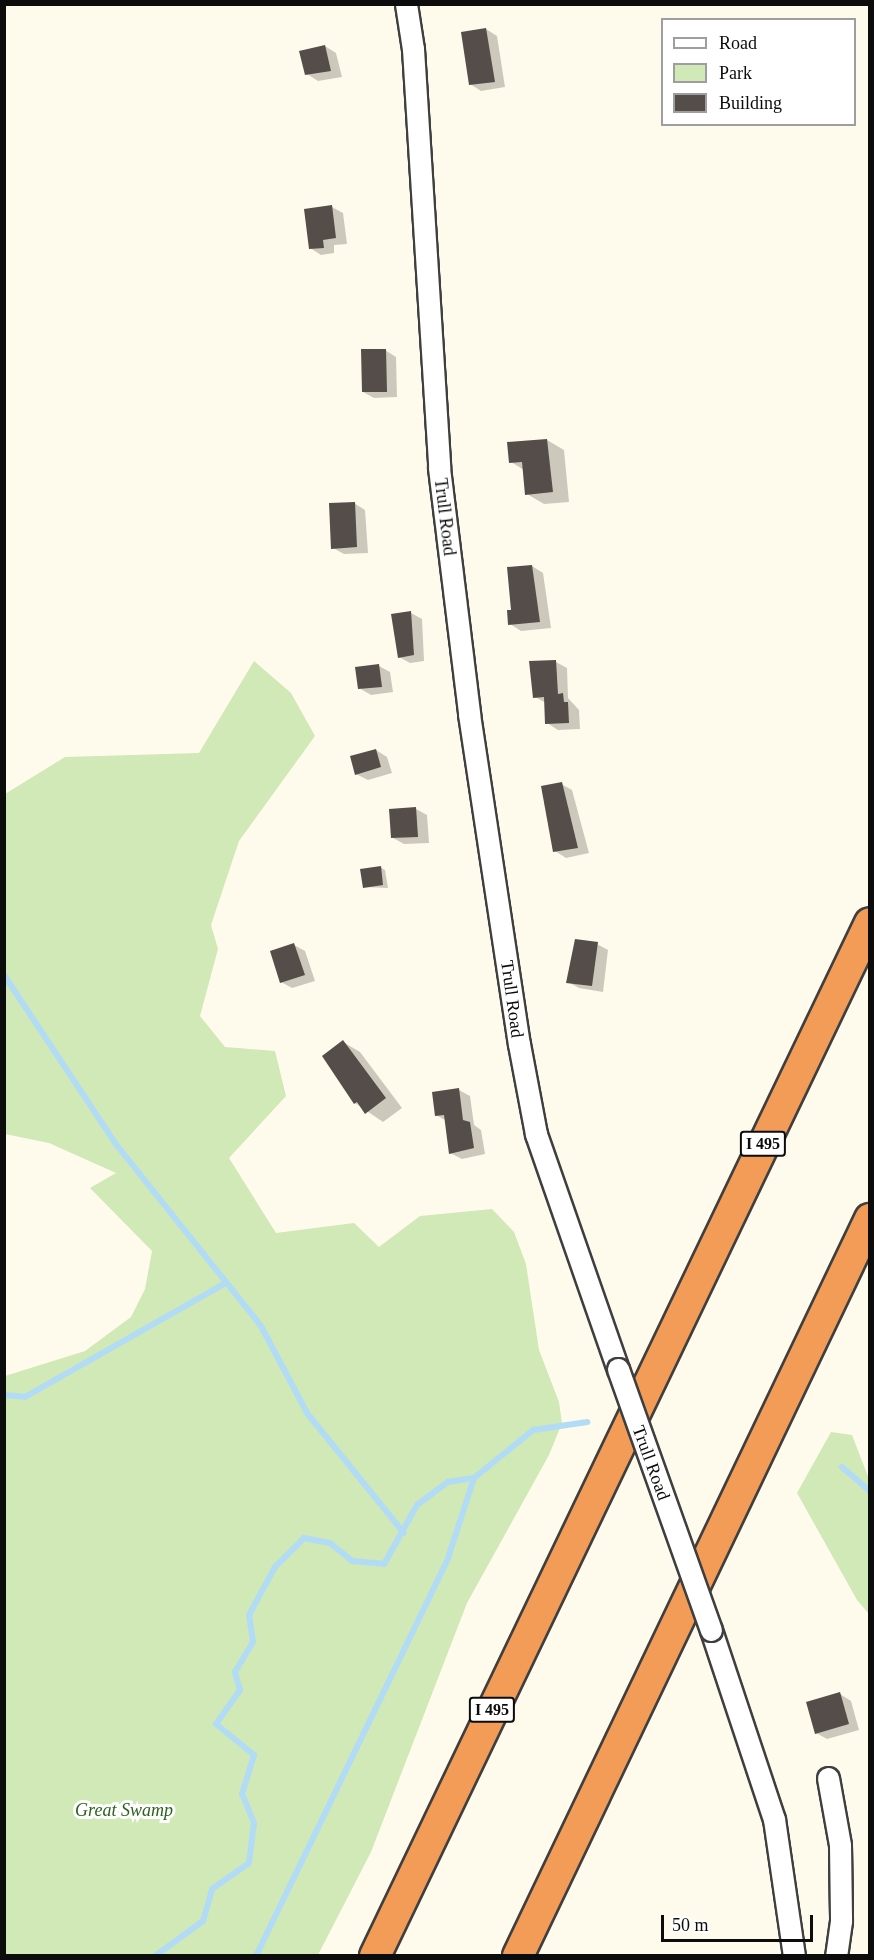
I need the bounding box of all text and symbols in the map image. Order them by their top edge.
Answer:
legend [661,18,856,126]
text: Road [719,33,757,53]
text: Park [719,63,752,83]
text: Building [719,93,782,113]
street label: Trull Road [430,477,460,557]
street label: Trull Road [496,959,528,1039]
road number: I 495 [739,1131,787,1157]
street label: Trull Road [628,1423,674,1503]
road number: I 495 [468,1697,516,1723]
park label: Great Swamp [75,1799,173,1821]
scale bar [664,1903,816,1941]
text: 50 m [672,1915,709,1935]

